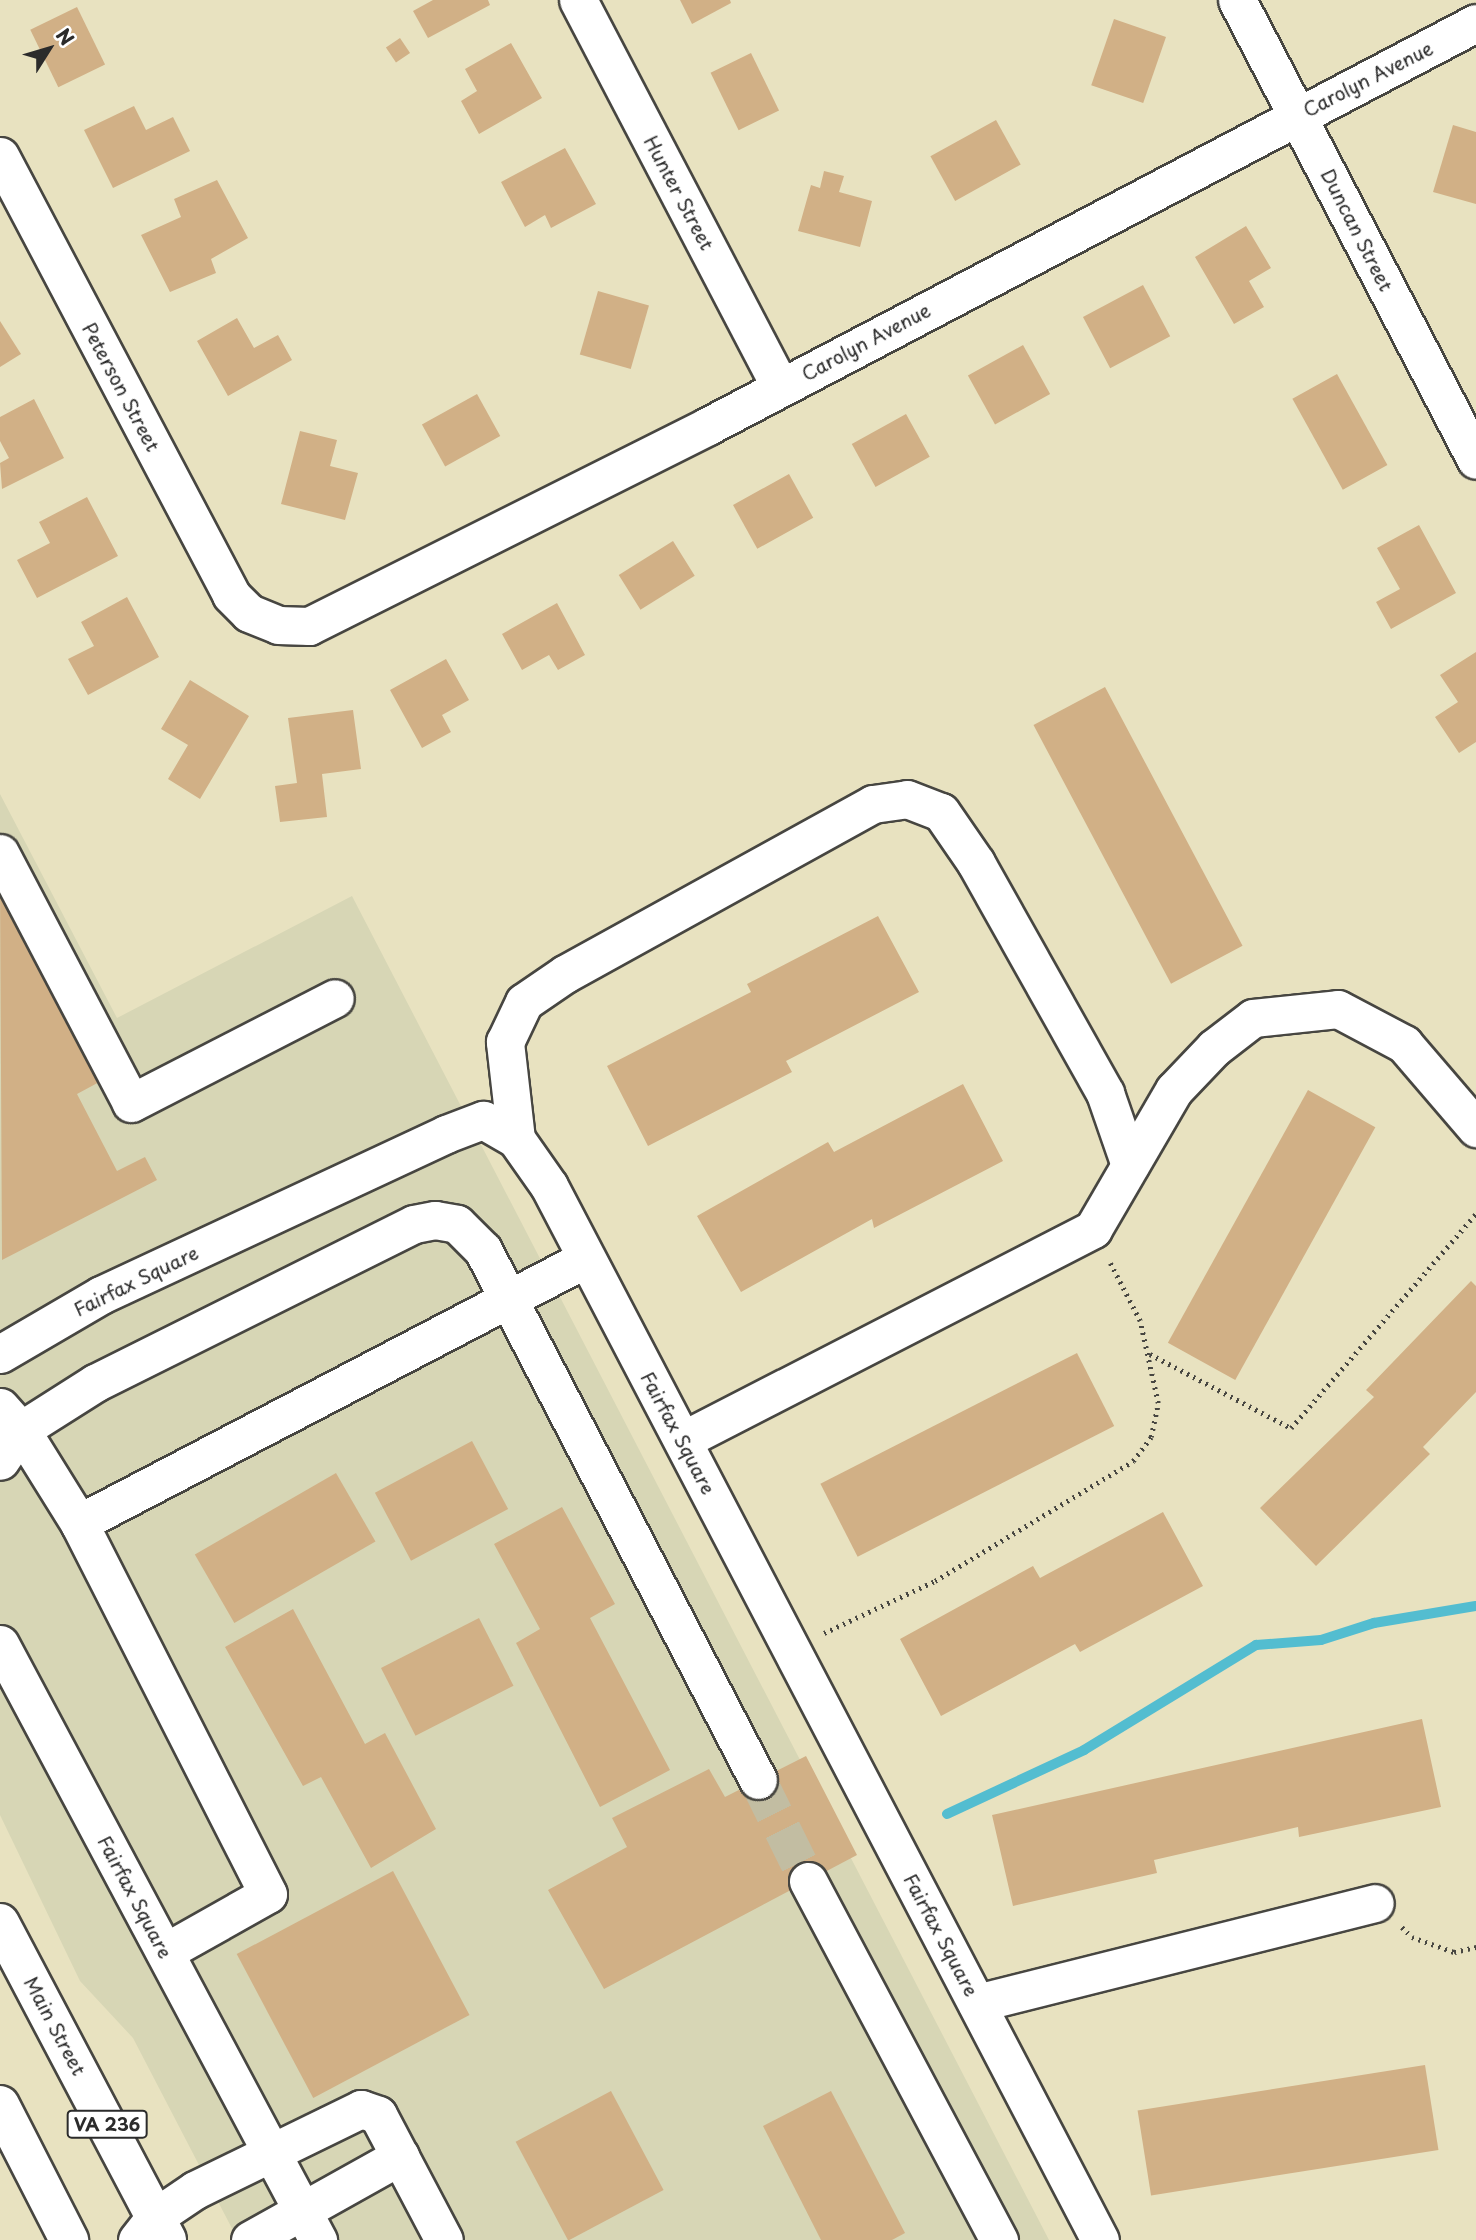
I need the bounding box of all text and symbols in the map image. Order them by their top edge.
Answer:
north arrow [14,14,84,84]
text: N [50,22,81,51]
street label: Carolyn Avenue [1299,36,1437,122]
street label: Hunter Street [639,131,719,255]
street label: Duncan Street [1316,165,1398,295]
street label: Carolyn Avenue [797,298,935,386]
street label: Peterson Street [78,319,164,455]
street label: Fairfax Square [70,1241,202,1321]
street label: Fairfax Square [636,1367,720,1499]
street label: Fairfax Square [93,1831,177,1963]
street label: Fairfax Square [899,1869,983,2001]
street label: Main Street [19,1973,91,2079]
road number: VA 236 [65,2110,149,2138]

